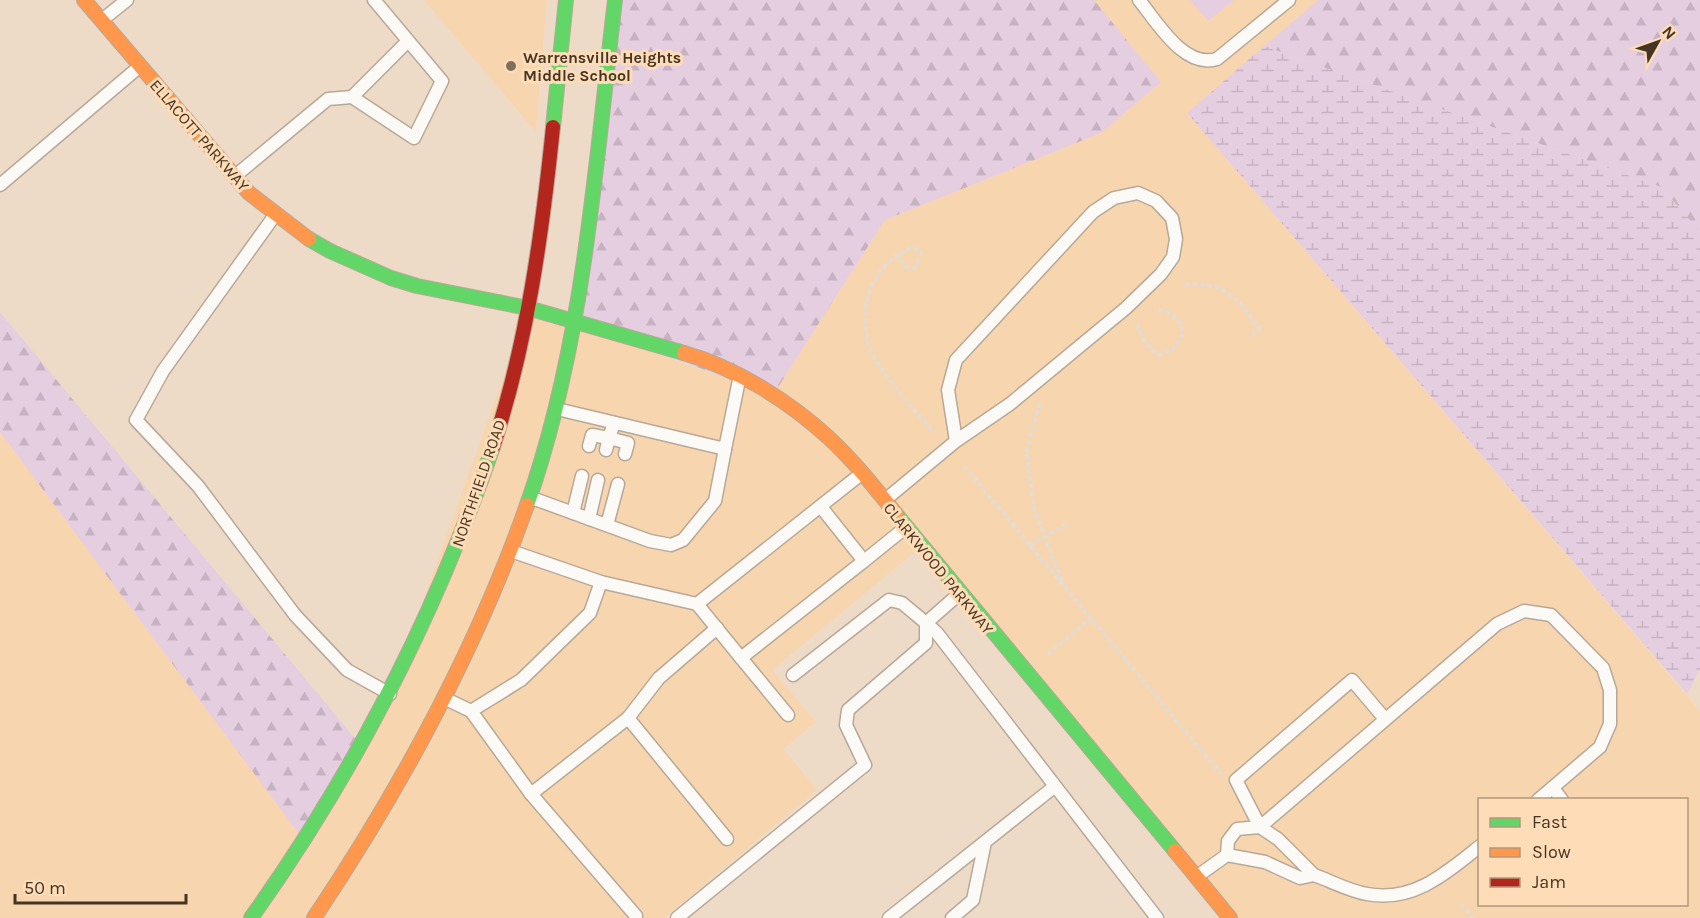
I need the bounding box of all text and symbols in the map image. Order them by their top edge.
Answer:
north arrow [1628,12,1688,72]
text: N [1658,22,1680,43]
place label: Warrensville Heights Middle School [523,48,681,85]
marker: Warrensville Heights Middle School [504,59,518,73]
street label: ELLACOTT PARKWAY [146,76,253,195]
street label: NORTHFIELD ROAD [448,417,509,549]
street label: CLARKWOOD PARKWAY [880,499,998,638]
legend [1478,798,1688,906]
text: Fast [1532,811,1567,833]
text: Slow [1532,841,1571,863]
scale bar [15,867,186,905]
text: Jam [1532,871,1566,893]
text: 50 m [24,877,66,899]

